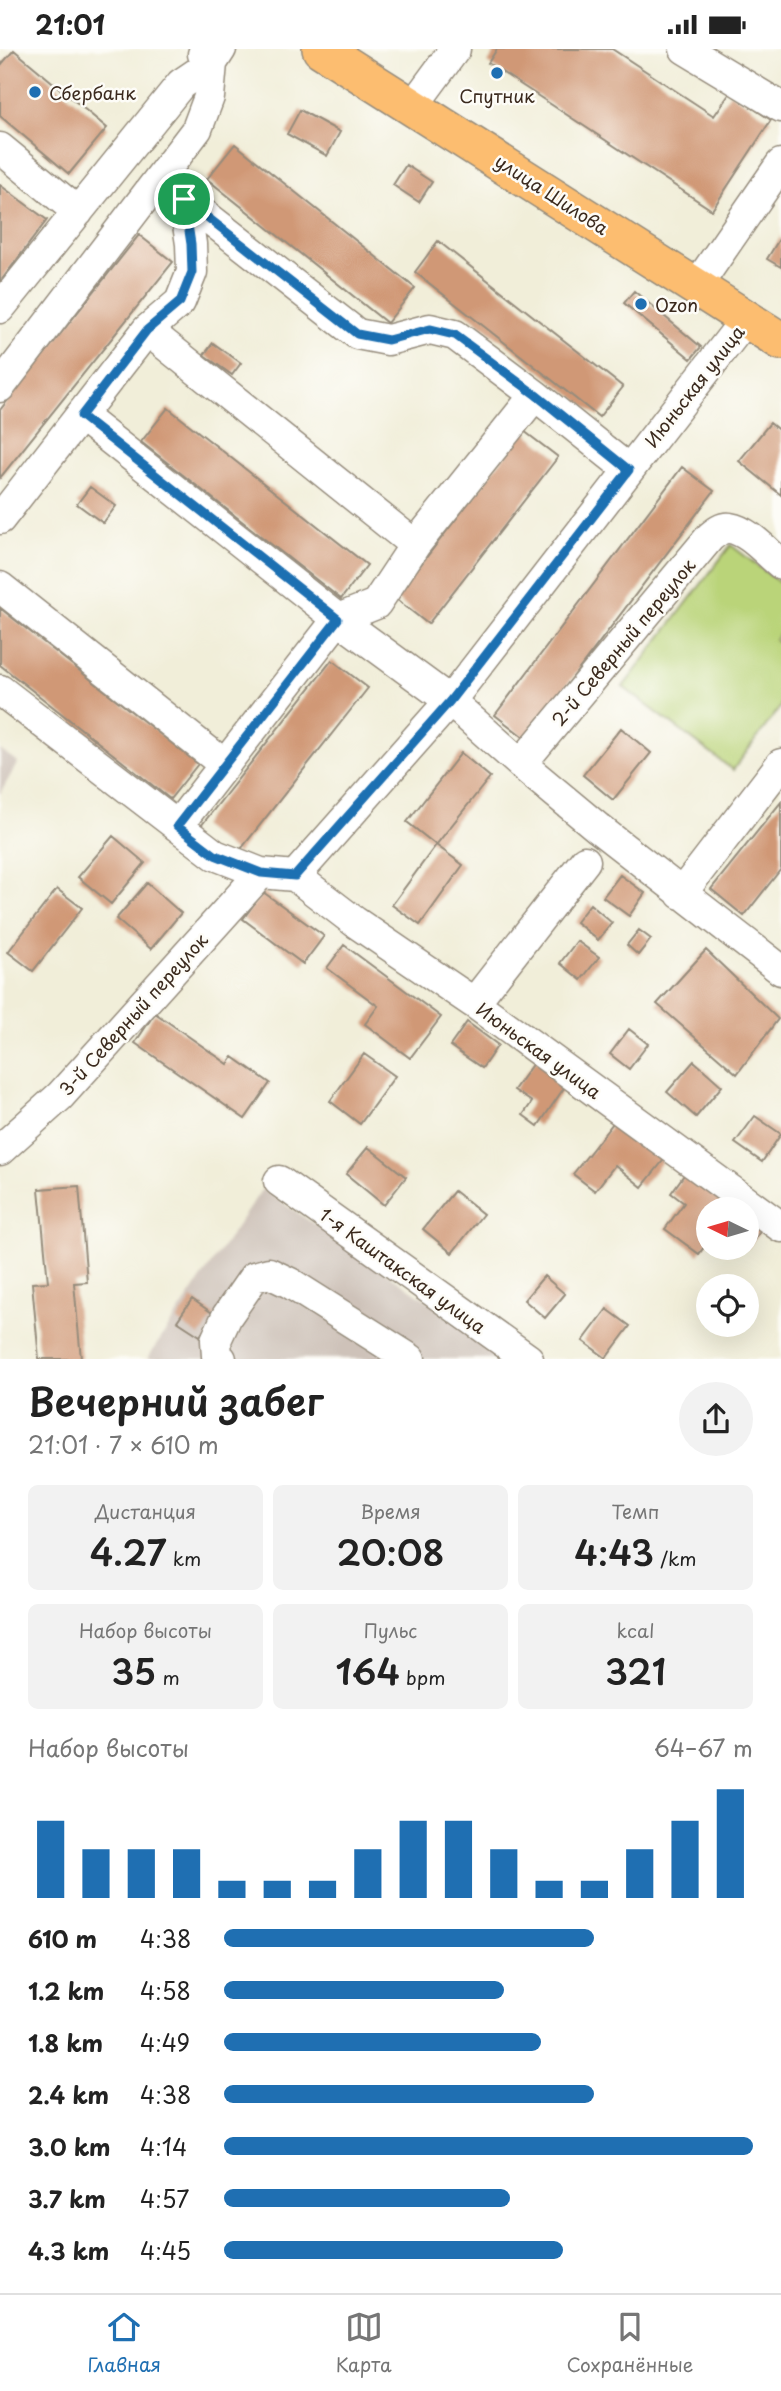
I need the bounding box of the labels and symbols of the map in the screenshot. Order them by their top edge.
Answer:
marker: Спутник [489,65,505,81]
place label: Сбербанк [49,79,136,106]
place label: Спутник [459,82,535,109]
marker: Сбербанк [27,84,43,100]
street label: улица Шилова [490,147,615,241]
pin [154,169,214,229]
place label: Ozon [655,291,698,318]
marker: Ozon [633,296,649,312]
street label: Июньская улица [638,319,751,453]
street label: 2-й Северный переулок [545,552,701,732]
street label: 3-й Северный переулок [52,926,214,1101]
street label: Июньская улица [471,995,608,1105]
north arrow [696,1197,760,1260]
street label: 1-я Каштакская улица [314,1200,492,1340]

